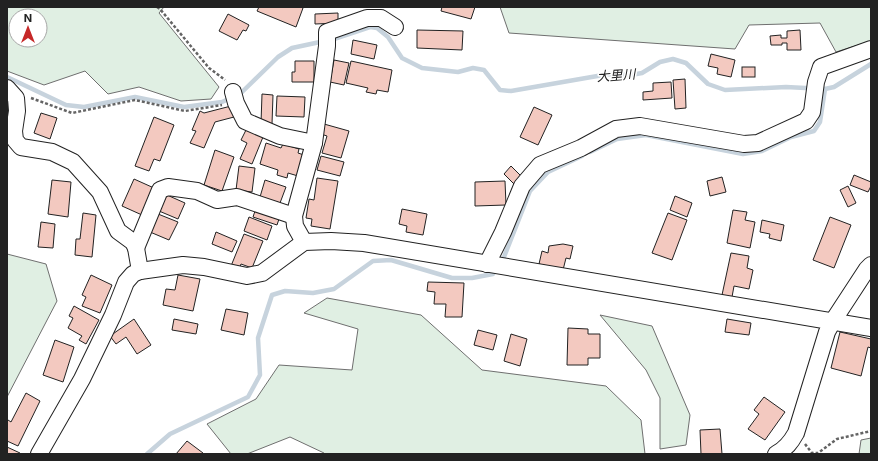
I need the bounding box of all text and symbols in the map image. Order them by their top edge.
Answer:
north arrow [8,8,48,48]
text: N [24,11,32,25]
water label: 大里川 [596,66,638,84]

